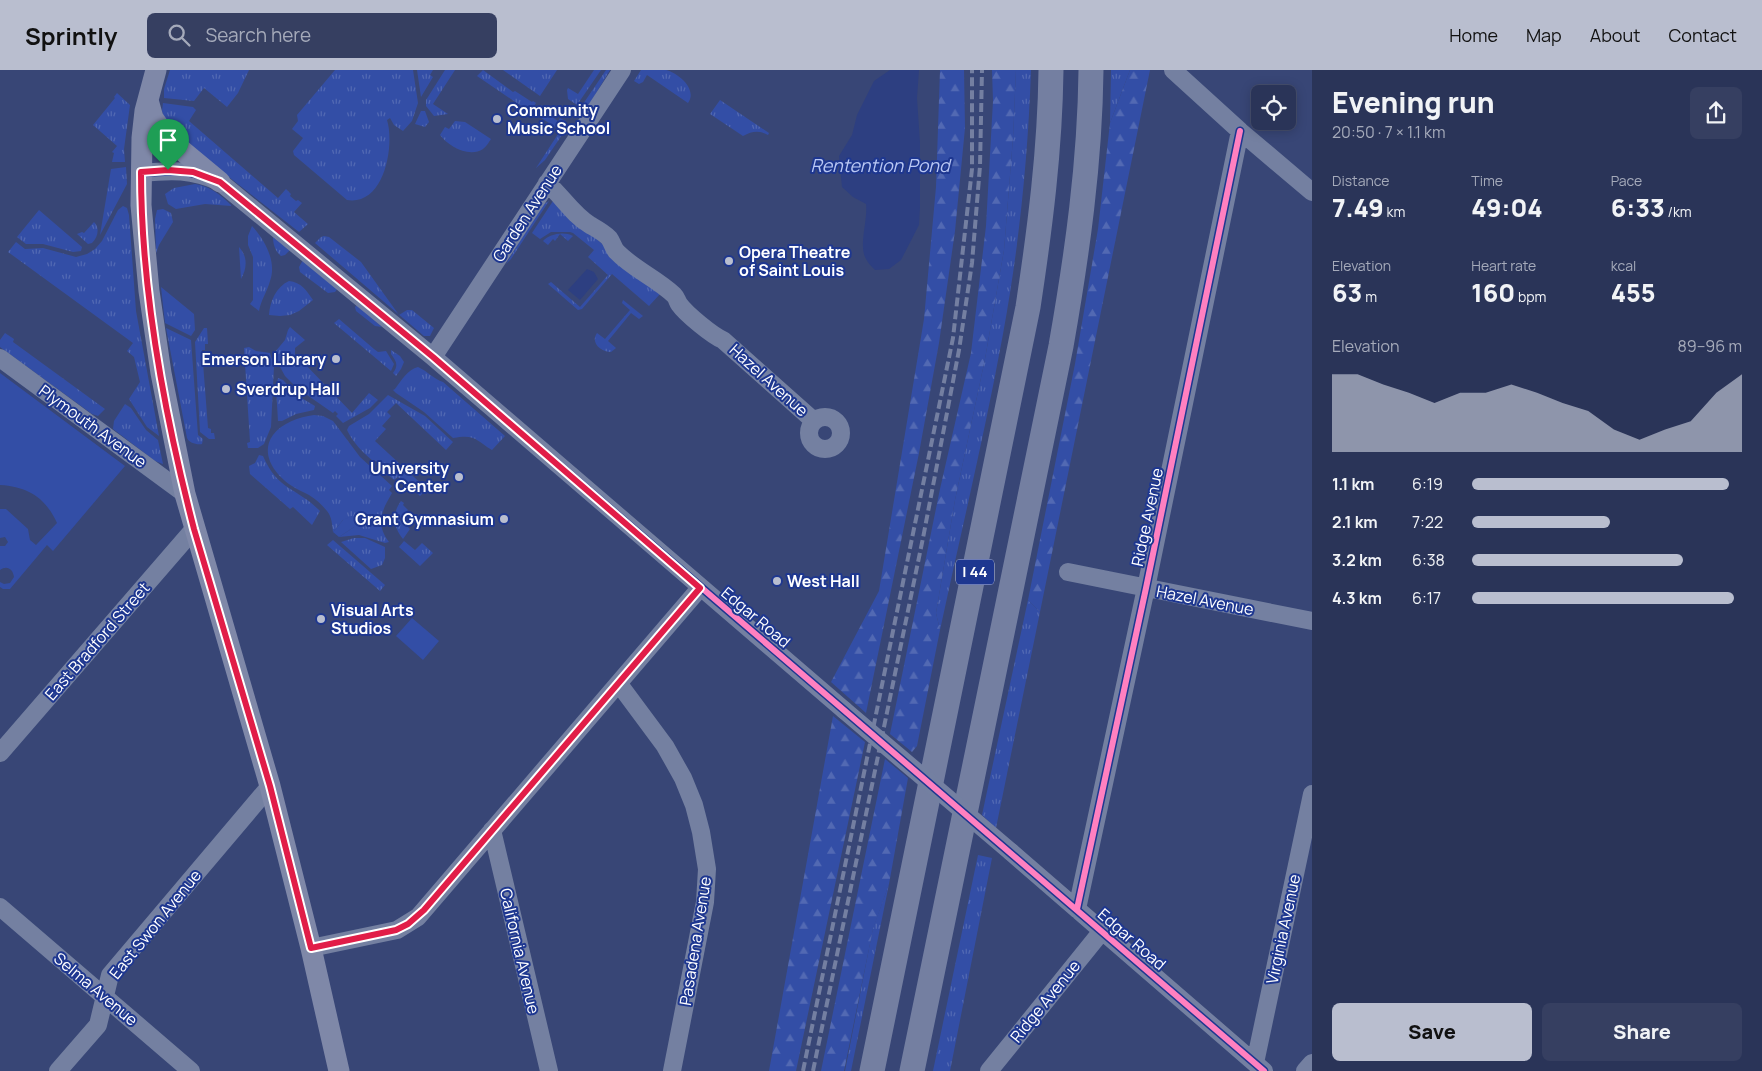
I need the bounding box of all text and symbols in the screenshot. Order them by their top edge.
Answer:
search box [147,13,497,58]
text: Sprintly [25,19,117,52]
icon: search [165,21,193,49]
text: Search here [205,22,311,48]
text: Home [1449,23,1498,47]
text: Map [1526,23,1562,47]
text: About [1590,23,1640,47]
text: Contact [1668,23,1737,47]
text: Evening run [1332,83,1495,121]
map controls [1251,85,1296,130]
button: locate [1251,85,1296,130]
button: share [1690,87,1742,139]
place label: Community Music School [507,99,610,139]
marker: Community Music School [491,113,503,125]
pin [147,119,189,170]
text: 20:50 · 7 × 1.1 km [1332,121,1446,143]
icon: arrive [154,126,182,154]
water label: Rentention Pond [810,153,952,177]
street label: Garden Avenue [487,160,567,266]
text: Distance [1332,171,1389,190]
text: Time [1471,171,1503,190]
text: Pace [1611,171,1642,190]
text: 7.49 [1332,190,1384,225]
text: 49:04 [1471,190,1543,225]
text: 6:33 [1611,190,1665,225]
text: km [1384,202,1405,221]
text: /km [1665,202,1692,221]
place label: Opera Theatre of Saint Louis [739,241,851,281]
marker: Opera Theatre of Saint Louis [723,255,735,267]
text: Elevation [1332,256,1391,275]
text: Heart rate [1471,256,1536,275]
text: kcal [1611,256,1636,275]
text: 63 [1332,275,1362,310]
text: 160 [1471,275,1515,310]
text: 455 [1611,275,1655,310]
text: m [1362,287,1377,306]
text: bpm [1515,287,1546,306]
text: Elevation [1332,335,1400,357]
text: 89–96 m [1678,335,1742,357]
street label: Hazel Avenue [725,339,813,421]
place label: Emerson Library [202,348,326,370]
marker: Emerson Library [330,353,342,365]
place label: Sverdrup Hall [236,378,340,400]
street label: Plymouth Avenue [35,379,151,473]
marker: Sverdrup Hall [220,383,232,395]
place label: University Center [370,457,449,497]
street label: Ridge Avenue [1126,466,1168,568]
marker: University Center [453,471,465,483]
text: 1.1 km [1332,473,1375,495]
text: 6:19 [1412,473,1443,495]
place label: Grant Gymnasium [355,508,494,530]
text: 2.1 km [1332,511,1378,533]
text: 7:22 [1412,511,1443,533]
marker: Grant Gymnasium [498,513,510,525]
text: 3.2 km [1332,549,1382,571]
text: 6:38 [1412,549,1445,571]
road number: I 44 [956,560,994,584]
place label: West Hall [787,570,860,592]
marker: West Hall [771,575,783,587]
street label: East Bradford Street [40,577,154,705]
street label: Hazel Avenue [1154,580,1256,620]
street label: Edgar Road [717,582,795,652]
text: 4.3 km [1332,587,1382,609]
text: 6:17 [1412,587,1441,609]
place label: Visual Arts Studios [331,599,414,639]
marker: Visual Arts Studios [315,613,327,625]
street label: East Swon Avenue [104,865,206,983]
street label: Virginia Avenue [1261,872,1305,986]
street label: Pasadena Avenue [674,875,716,1007]
street label: California Avenue [495,886,545,1016]
street label: Edgar Road [1093,903,1171,975]
street label: Selma Avenue [49,947,143,1031]
street label: Ridge Avenue [1005,955,1085,1047]
button: Save [1332,1003,1532,1061]
button: Share [1542,1003,1742,1061]

